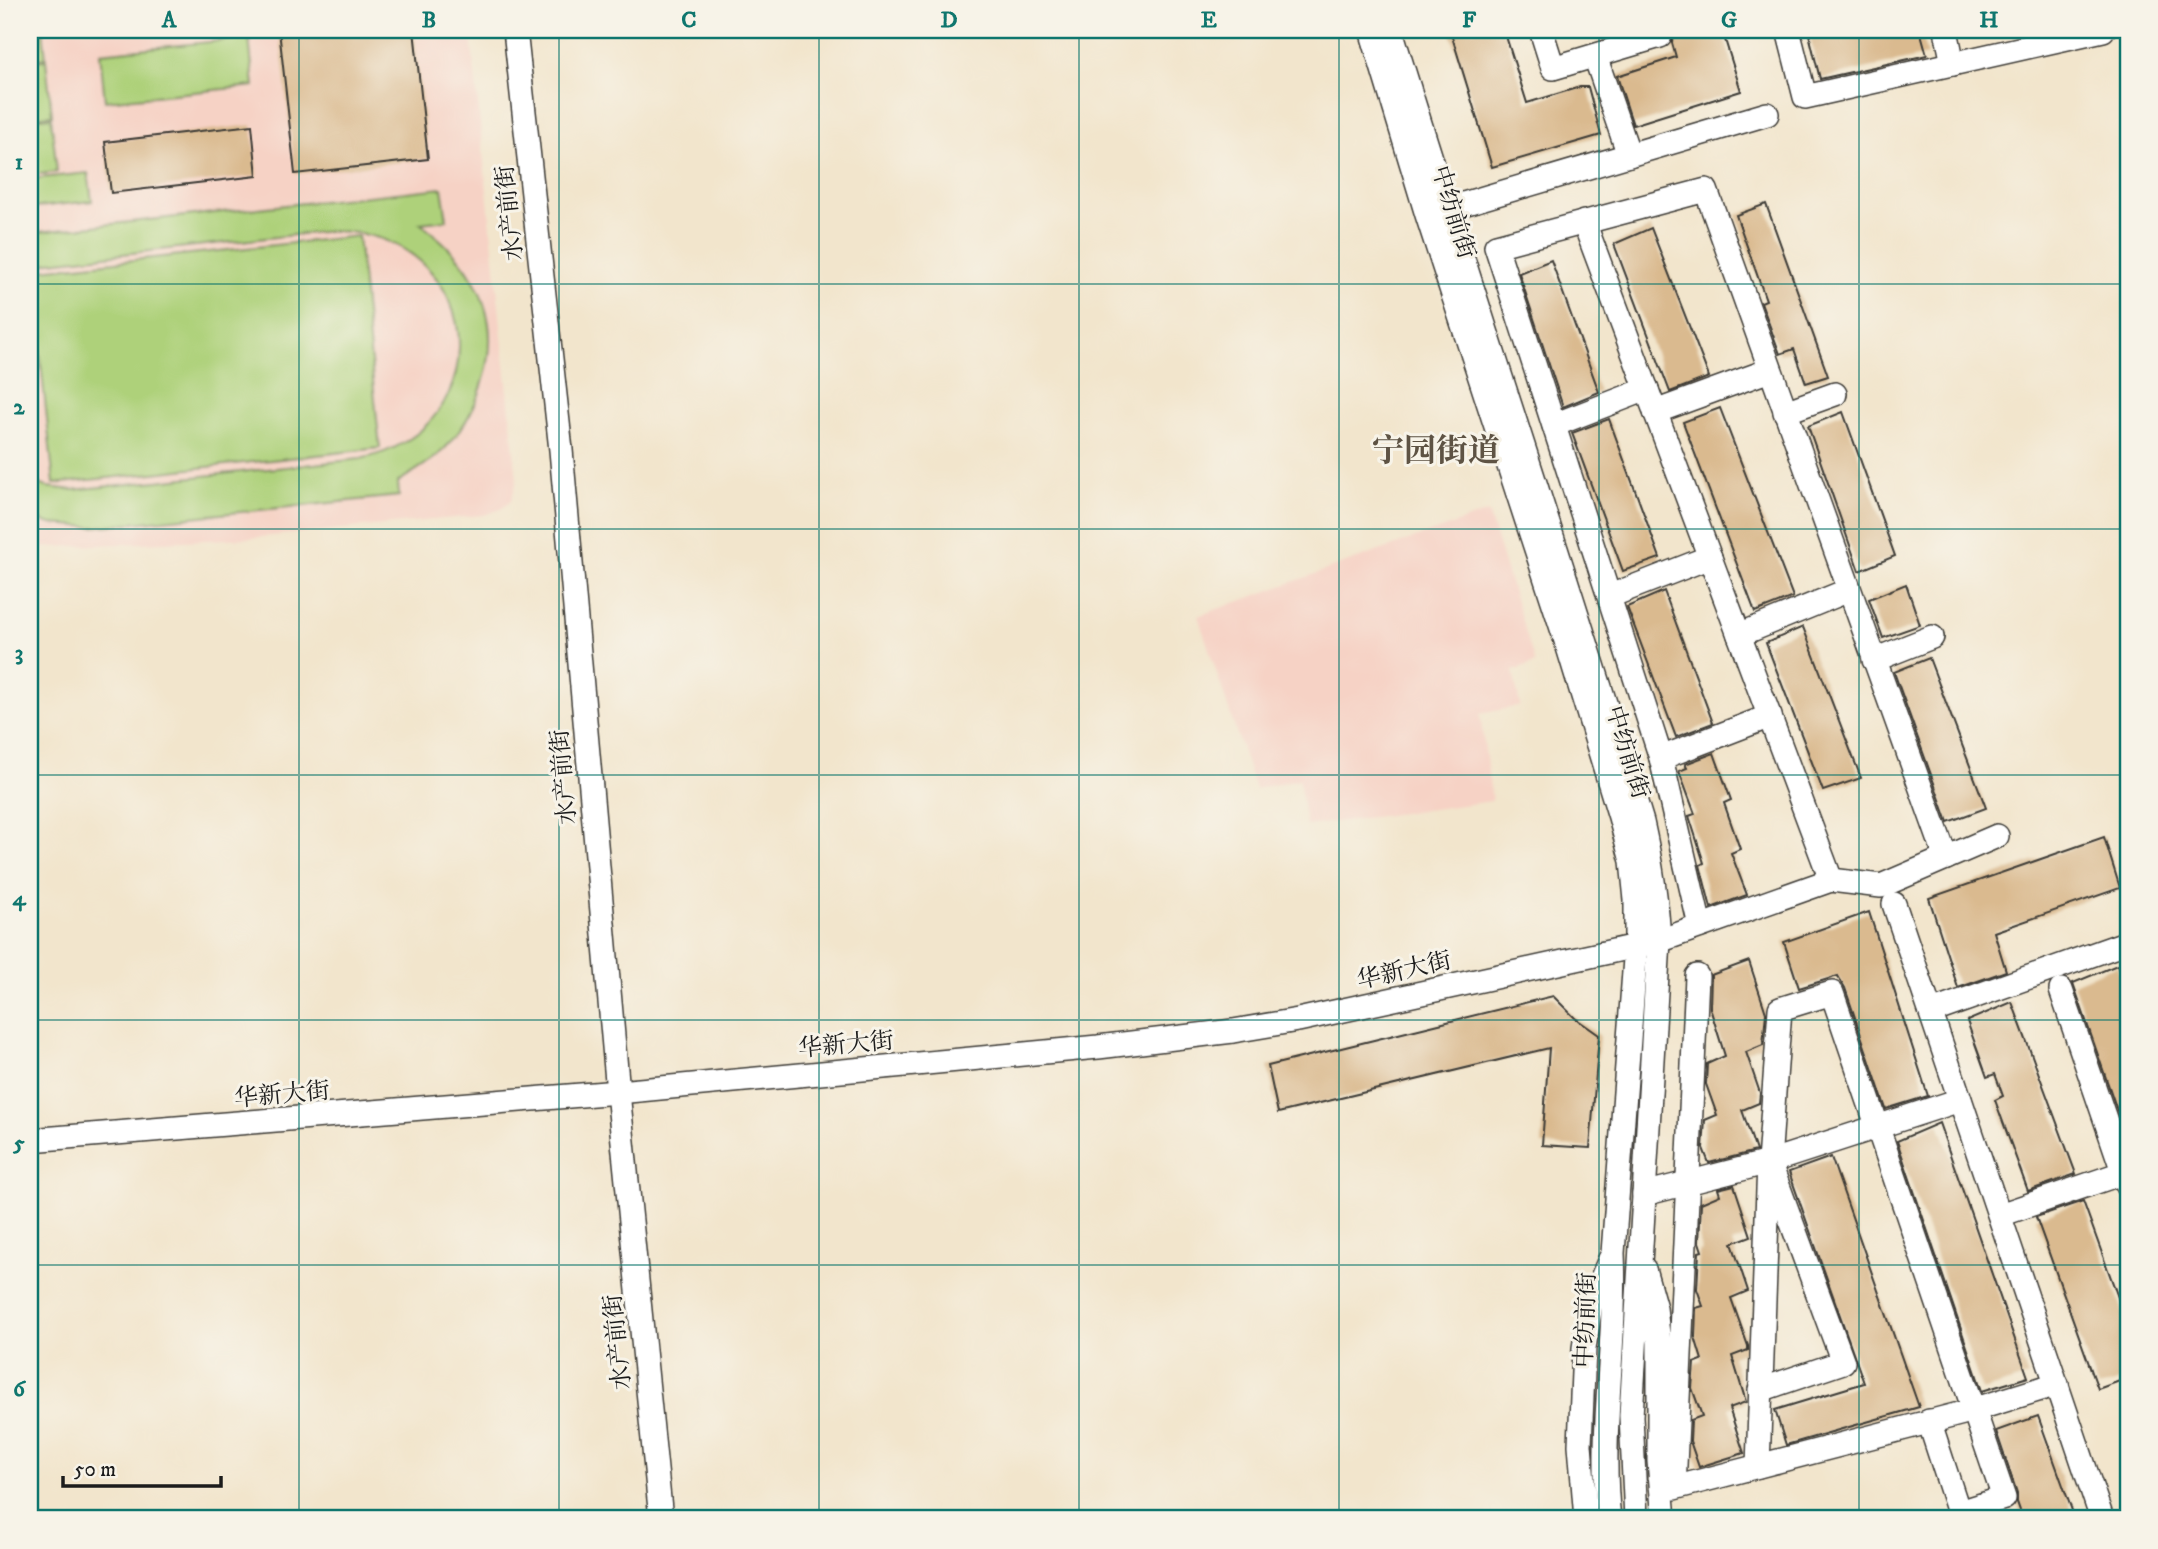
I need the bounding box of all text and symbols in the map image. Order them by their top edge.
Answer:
text: A [161,6,178,35]
text: B [422,6,436,35]
text: C [681,6,697,35]
text: D [940,6,958,35]
text: E [1201,6,1217,35]
text: F [1462,6,1477,35]
text: G [1721,6,1737,35]
text: H [1979,6,1999,35]
text: 1 [15,148,23,177]
street label: 中纺前街 [1425,162,1481,263]
street label: 水产前街 [490,164,530,262]
text: 2 [13,393,25,422]
district label: 宁园街道 [1372,432,1500,472]
text: 3 [15,639,23,668]
street label: 中纺前街 [1599,702,1655,803]
street label: 水产前街 [545,728,583,826]
text: 4 [12,884,27,913]
street label: 华新大街 [1354,946,1454,996]
street label: 华新大街 [797,1026,895,1064]
street label: 华新大街 [233,1076,331,1114]
text: 5 [12,1129,25,1158]
street label: 中纺前街 [1569,1272,1603,1369]
street label: 水产前街 [598,1293,638,1391]
text: 6 [13,1375,27,1404]
scale bar [63,1444,220,1488]
text: 50 m [74,1457,116,1483]

